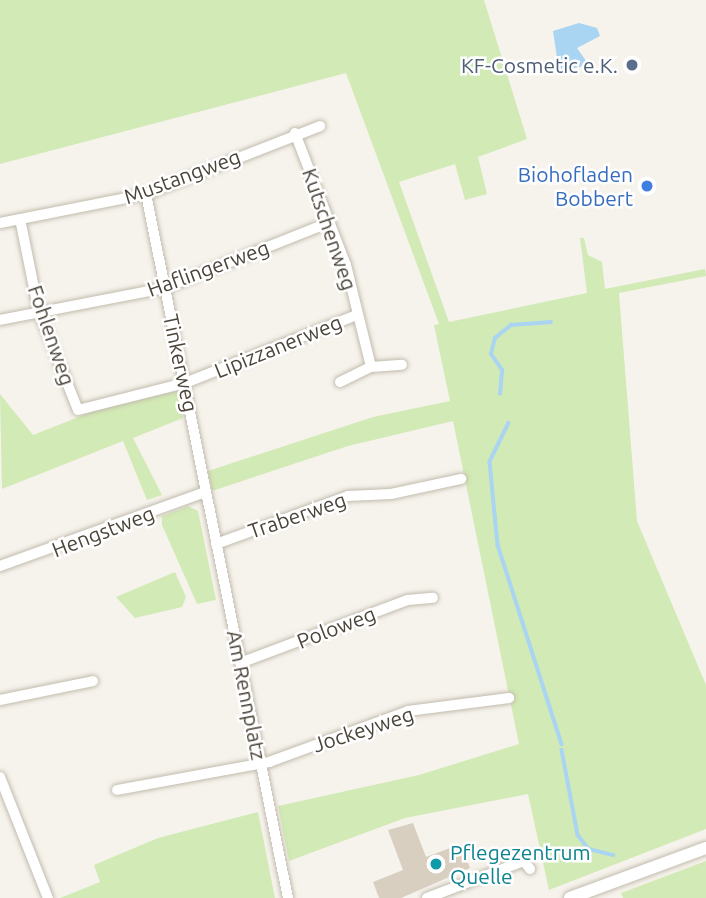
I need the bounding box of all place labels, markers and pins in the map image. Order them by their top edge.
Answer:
place label: KF-Cosmetic e.K. [461,52,618,78]
marker: KF-Cosmetic e.K. [624,57,640,73]
place label: Biohofladen Bobbert [518,161,633,211]
marker: Biohofladen Bobbert [639,178,655,194]
place label: Pflegezentrum Quelle [450,839,591,889]
marker: Pflegezentrum Quelle [428,856,444,872]

